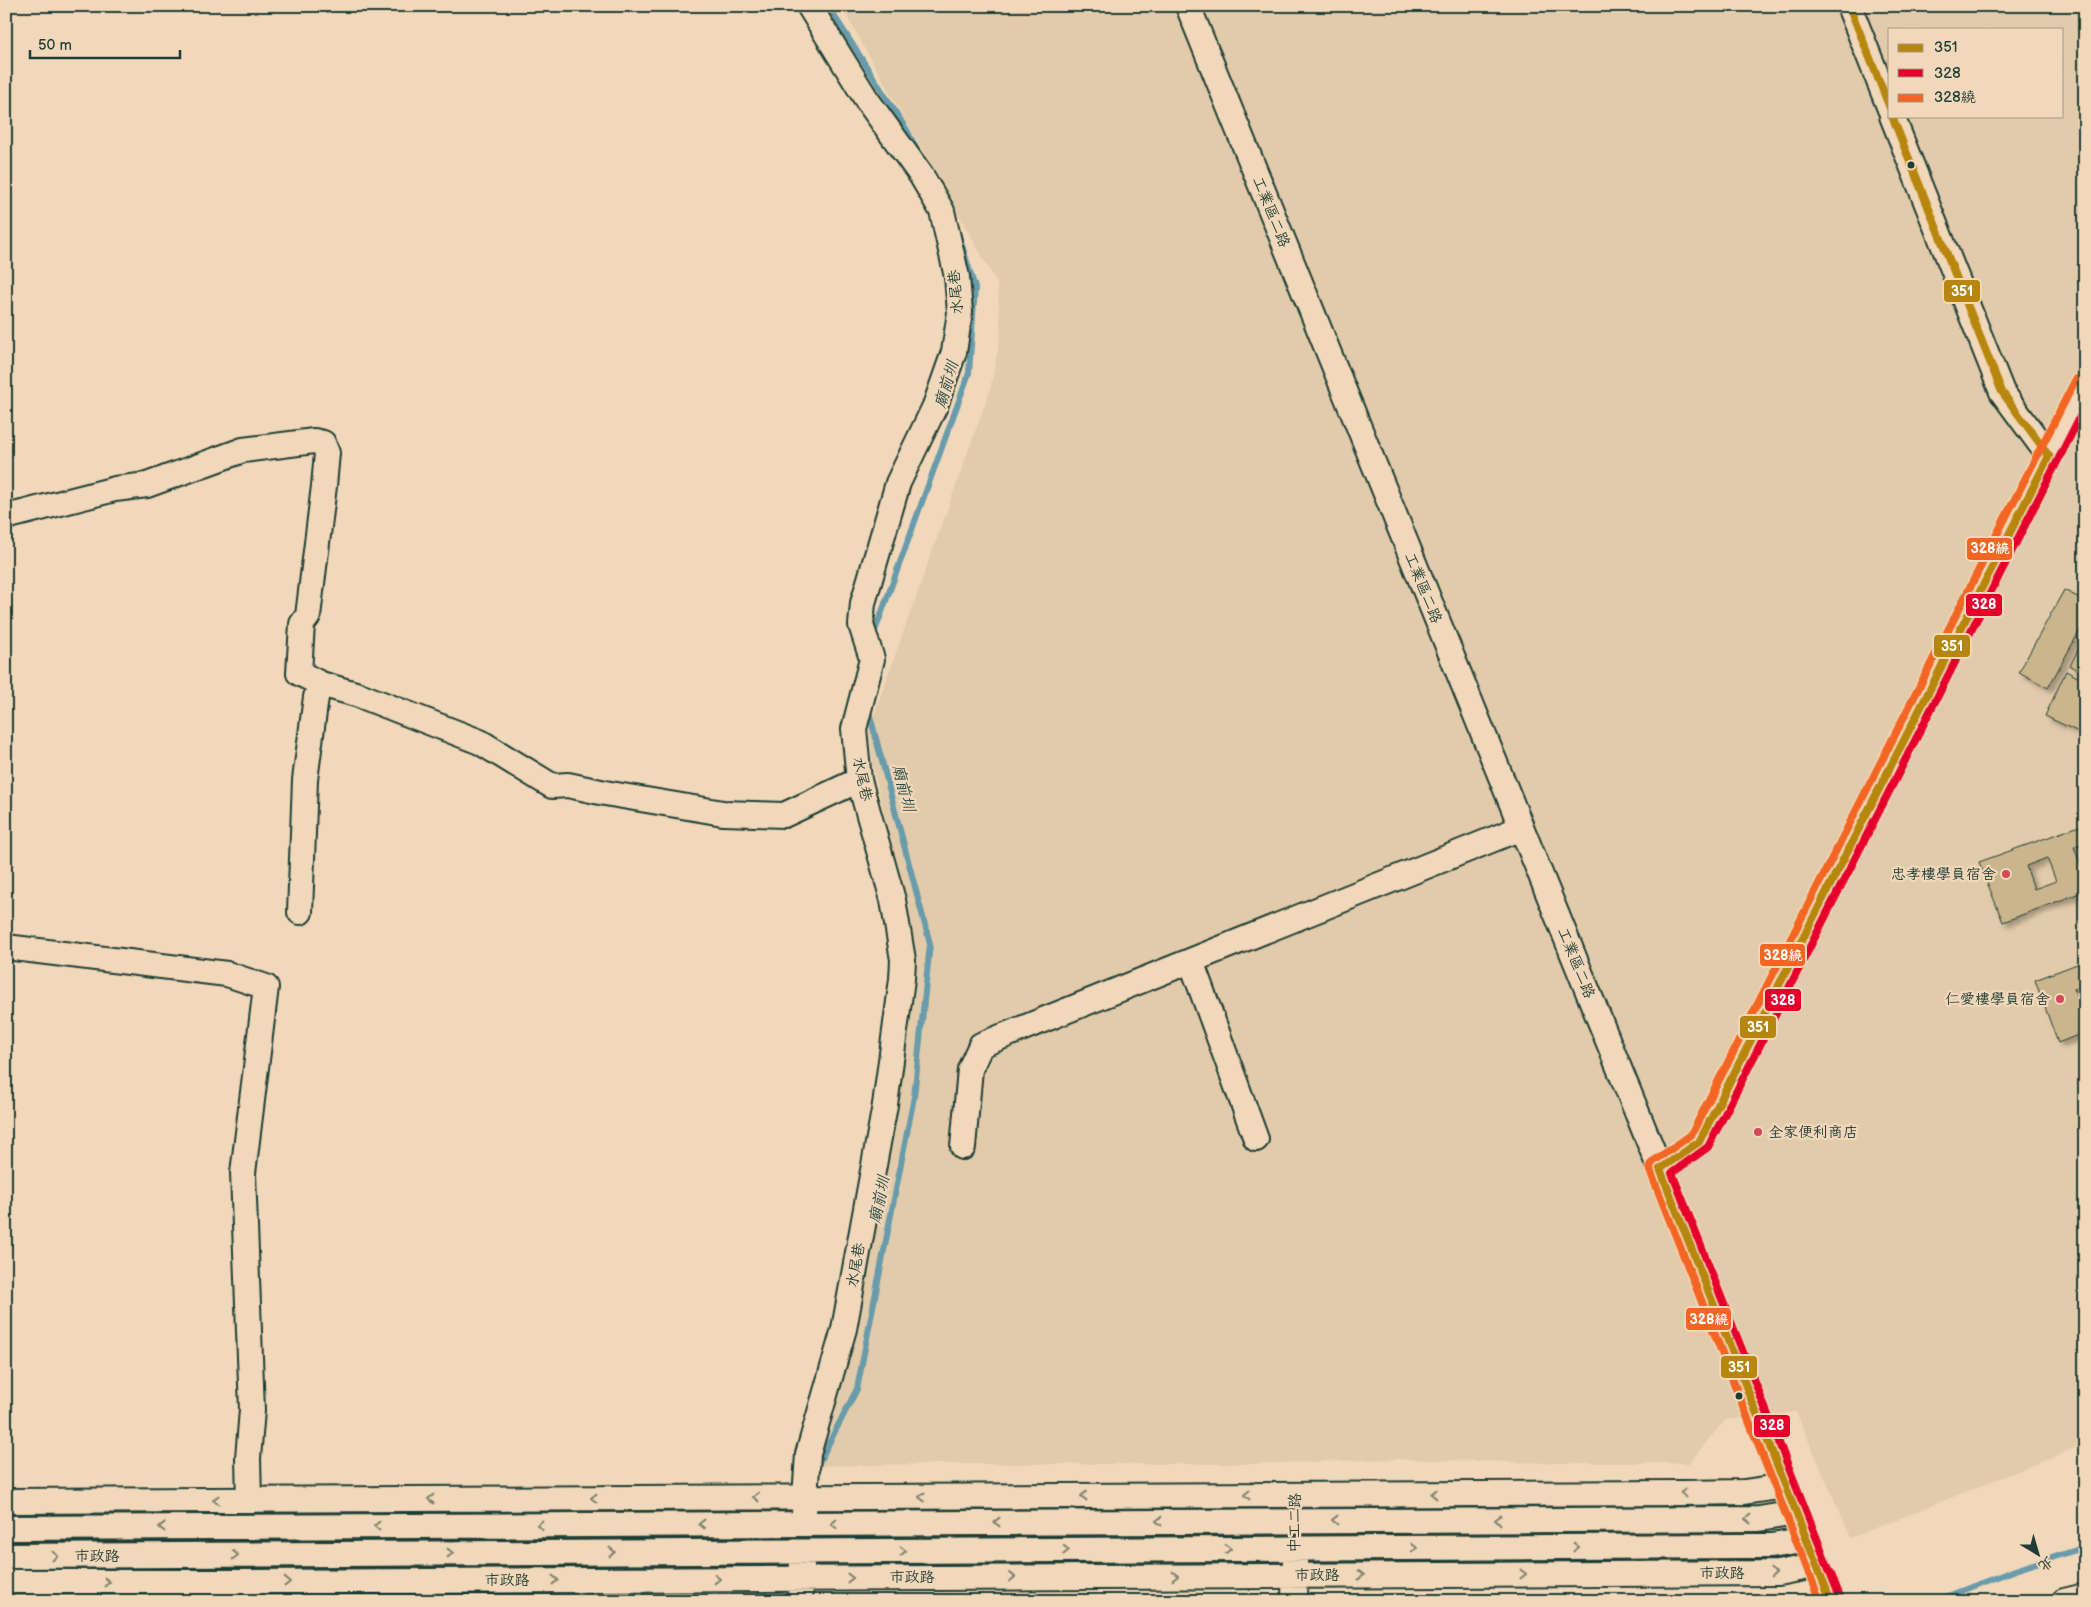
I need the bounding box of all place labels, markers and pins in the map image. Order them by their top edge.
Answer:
unlabelled marker [1906,160,1916,170]
place label: 忠孝樓學員宿舍 [1891,865,1996,884]
marker: 忠孝樓學員宿舍 [2000,868,2012,880]
place label: 仁愛樓學員宿舍 [1945,990,2050,1009]
marker: 仁愛樓學員宿舍 [2054,993,2066,1005]
place label: 全家便利商店 [1768,1123,1858,1142]
marker: 全家便利商店 [1752,1126,1764,1138]
unlabelled marker [1734,1391,1744,1401]

